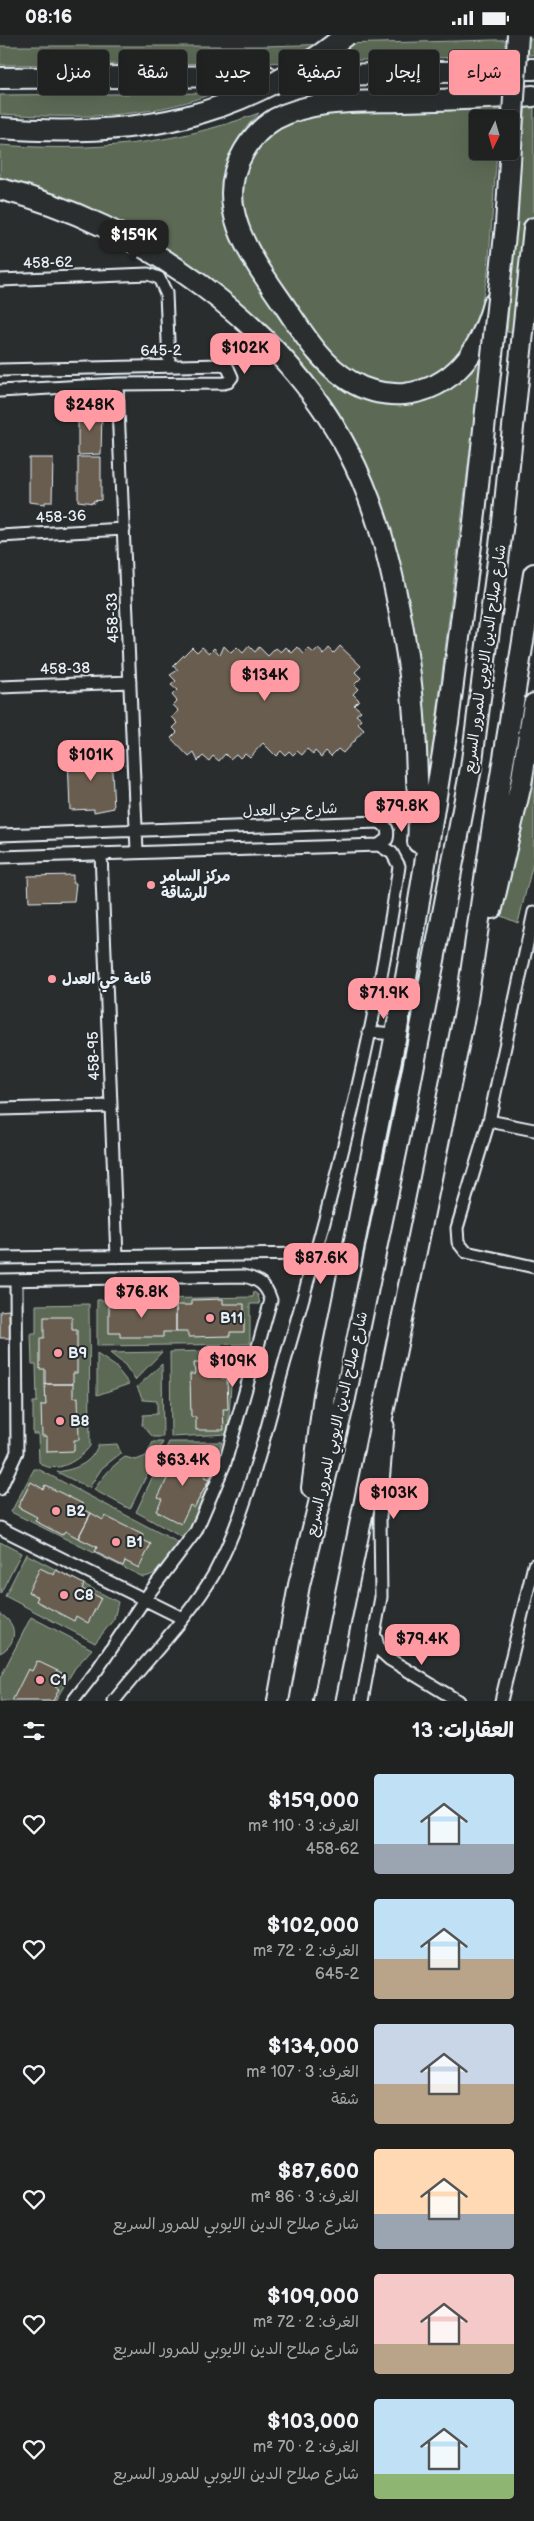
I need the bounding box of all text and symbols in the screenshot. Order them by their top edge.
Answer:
text: 08:16 [25,6,72,29]
chip: منزل [38,50,109,95]
chip: شقة [119,50,187,95]
chip: جديد [197,50,269,95]
chip: تصفية [279,50,359,95]
chip: إيجار [369,50,439,95]
chip: شراء [449,50,520,95]
north arrow [469,110,519,160]
map controls [469,110,519,160]
pin: $159K [99,219,169,262]
text: $159K [111,226,157,245]
street label: 458-62 [23,253,73,273]
pin: $102K [210,333,280,375]
text: $102K [221,339,269,358]
street label: 645-2 [140,341,182,361]
pin: $248K [55,389,125,432]
text: $248K [65,396,115,415]
street label: 458-36 [35,506,87,528]
street label: شارع صلاح الدين الايوبي للمرور السريع [460,543,513,775]
street label: 458-33 [103,592,123,644]
street label: 458-38 [40,659,91,679]
pin: $134K [230,659,300,702]
text: $134K [242,666,288,685]
pin: $101K [56,739,126,782]
text: $101K [69,746,113,765]
pin: $79.8K [361,791,443,833]
text: $79.8K [376,797,428,816]
street label: شارع حي العدل [242,799,338,824]
place label: مركز السامر للرشاقة [159,867,230,903]
marker: مركز السامر للرشاقة [145,879,157,891]
place label: قاعة حي العدل [62,970,152,993]
marker: قاعة حي العدل [46,973,58,985]
pin: $71.9K [343,977,425,1020]
text: $71.9K [359,984,409,1003]
street label: 458-95 [84,1031,104,1081]
pin: $87.6K [280,1243,362,1285]
text: $87.6K [294,1249,348,1268]
pin: $76.8K [101,1277,183,1319]
text: $76.8K [116,1283,168,1302]
place label: B11 [220,1309,243,1328]
street label: شارع صلاح الدين الايوبي للمرور السريع [302,1309,375,1539]
marker: B11 [204,1312,216,1324]
place label: B9 [68,1344,87,1363]
pin: $109K [198,1345,268,1388]
marker: B9 [52,1347,64,1359]
text: $109K [209,1352,257,1371]
place label: B8 [70,1412,90,1431]
marker: B8 [54,1415,66,1427]
pin: $63.4K [142,1445,224,1487]
text: $63.4K [156,1451,210,1470]
pin: $103K [359,1477,429,1520]
text: $103K [370,1484,418,1503]
place label: B2 [66,1502,86,1521]
marker: B2 [50,1505,62,1517]
place label: B1 [126,1533,143,1552]
marker: B1 [110,1536,122,1548]
place label: C8 [74,1586,94,1605]
marker: C8 [58,1589,70,1601]
pin: $79.4K [381,1623,463,1666]
text: $79.4K [396,1630,448,1649]
place label: C1 [50,1671,67,1690]
marker: C1 [34,1674,46,1686]
icon: filters [20,1717,48,1745]
text: العقارات: 13 [412,1718,514,1743]
text: $159,000 [268,1788,359,1813]
icon: home [414,1794,474,1854]
icon: heart [20,1810,48,1838]
text: الغرف: 3 · 110 m² [248,1817,359,1836]
text: 458-62 [306,1840,359,1859]
text: $102,000 [267,1913,359,1938]
icon: home [414,1919,474,1979]
icon: heart [20,1935,48,1963]
text: الغرف: 2 · 72 m² [253,1942,359,1961]
text: 645-2 [315,1965,359,1984]
text: $134,000 [268,2034,359,2059]
icon: home [414,2044,474,2104]
icon: heart [20,2060,48,2088]
text: الغرف: 3 · 107 m² [246,2063,359,2082]
text: شقة [331,2090,359,2109]
text: $87,600 [277,2159,359,2184]
icon: home [414,2169,474,2229]
icon: heart [20,2185,48,2213]
text: الغرف: 3 · 86 m² [251,2188,359,2207]
text: شارع صلاح الدين الايوبي للمرور السريع [113,2215,359,2234]
text: $109,000 [267,2284,359,2309]
icon: home [414,2294,474,2354]
icon: heart [20,2310,48,2338]
text: الغرف: 2 · 72 m² [253,2313,359,2332]
text: شارع صلاح الدين الايوبي للمرور السريع [113,2340,359,2359]
text: $103,000 [267,2409,359,2434]
icon: home [414,2419,474,2479]
icon: heart [20,2435,48,2463]
text: الغرف: 2 · 70 m² [253,2438,359,2457]
text: شارع صلاح الدين الايوبي للمرور السريع [113,2465,359,2484]

